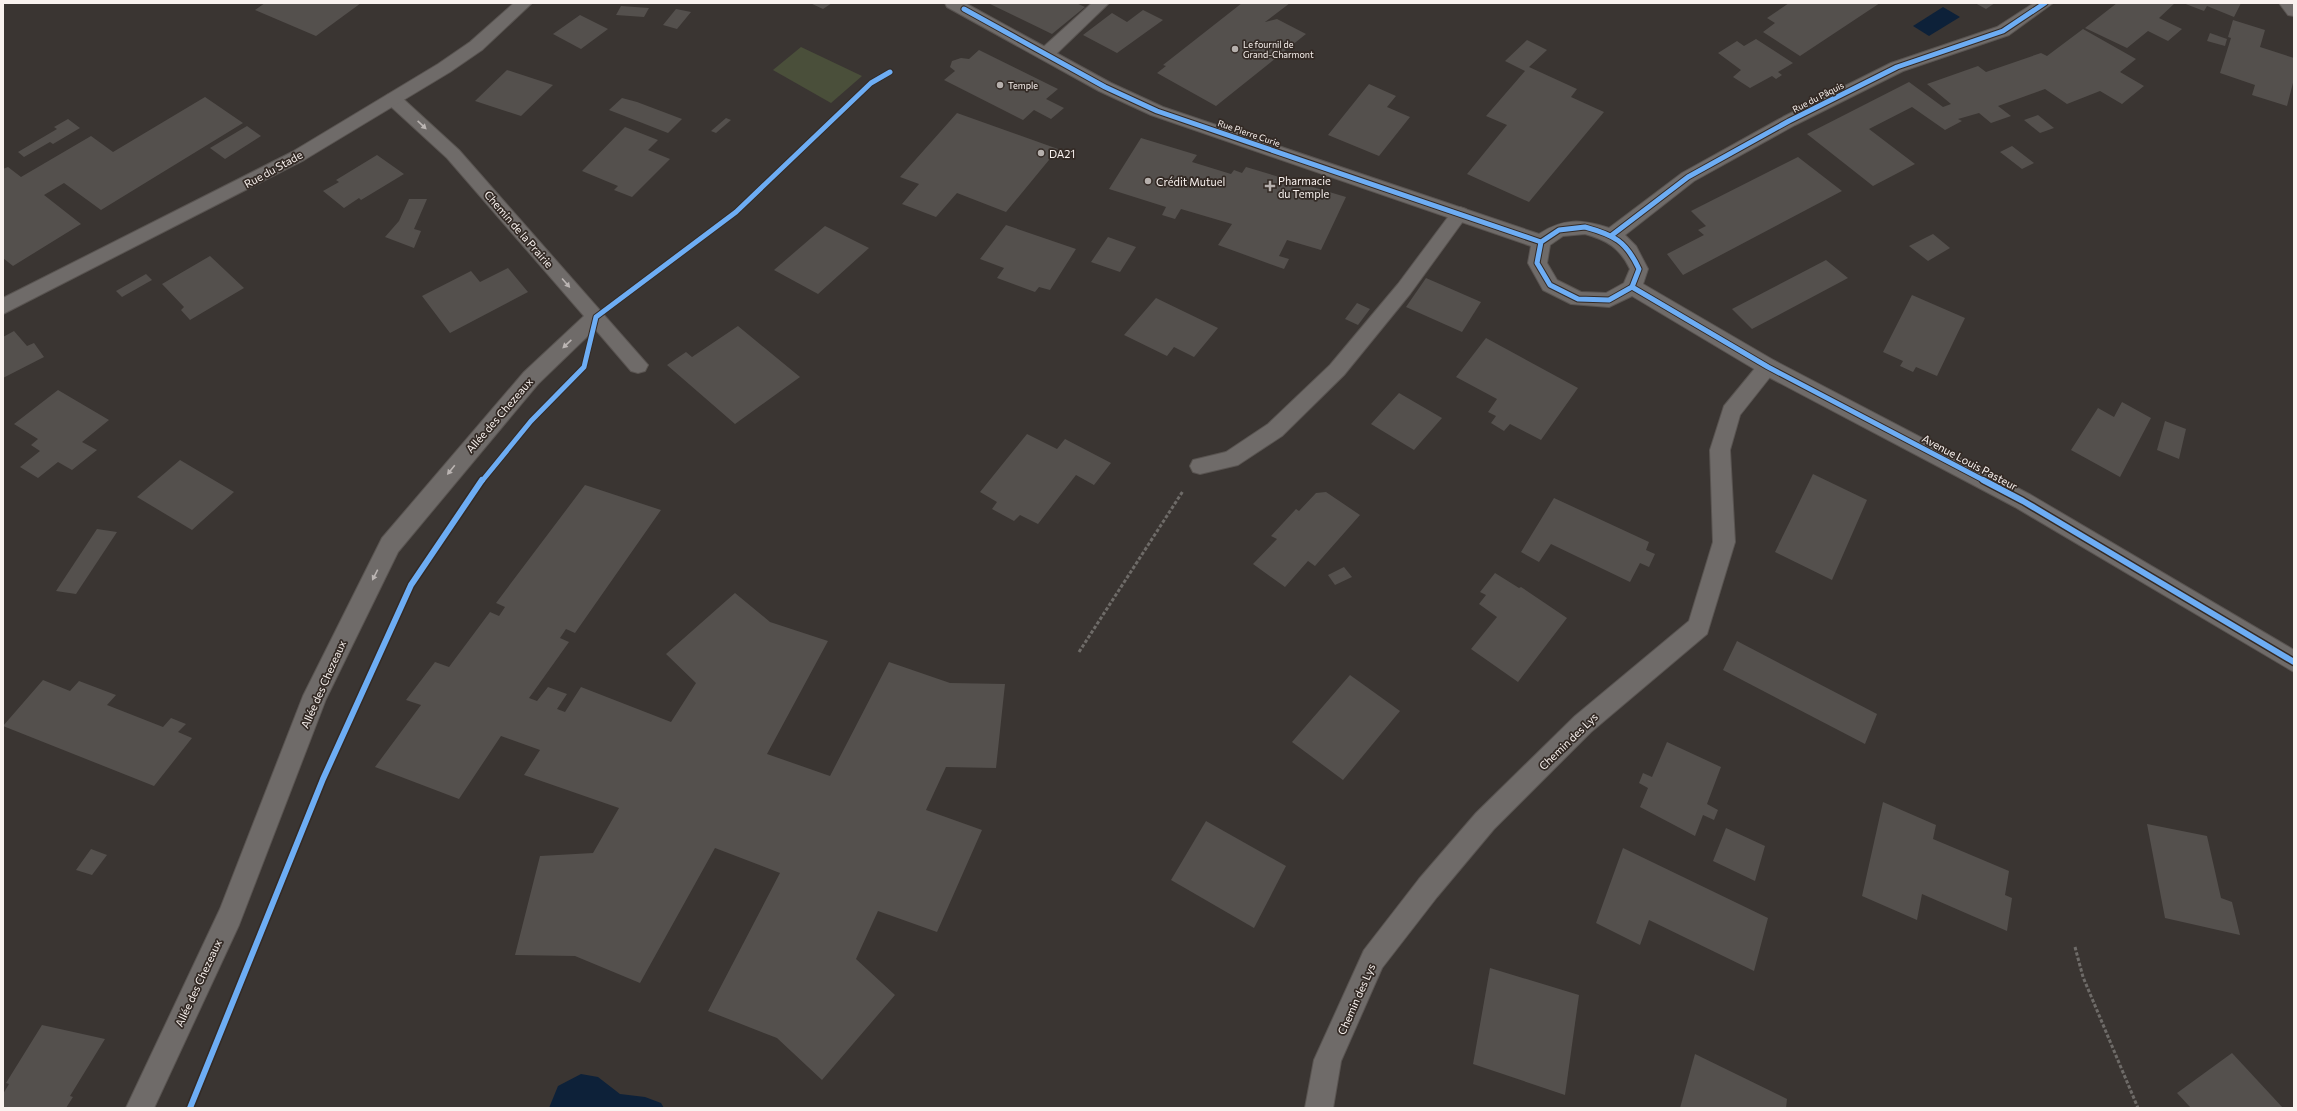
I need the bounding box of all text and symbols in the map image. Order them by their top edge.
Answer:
place label: Le fournil de Grand-Charmont [1243,39,1314,60]
marker: Le fournil de Grand-Charmont [1230,44,1240,54]
street label: Rue du Pâquis [1790,79,1846,115]
marker: Temple [995,80,1005,90]
place label: Temple [1008,80,1038,91]
street label: Rue Pierre Curie [1216,117,1282,149]
one-way arrow [417,120,427,130]
place label: DA21 [1049,147,1075,160]
street label: Rue du Stade [242,148,305,190]
marker: DA21 [1036,148,1046,158]
place label: Pharmacie du Temple [1278,174,1331,200]
place label: Crédit Mutuel [1156,175,1225,188]
marker: Crédit Mutuel [1143,176,1153,186]
marker: Pharmacie du Temple [1265,181,1275,191]
street label: Chemin de la Prairie [482,188,556,270]
one-way arrow [561,278,571,288]
one-way arrow [562,339,572,349]
street label: Allée des Chezeaux [463,375,535,455]
street label: Avenue Louis Pasteur [1920,431,2020,493]
one-way arrow [447,465,455,476]
one-way arrow [372,569,378,581]
street label: Allée des Chezeaux [298,638,348,730]
street label: Chemin des Lys [1536,710,1600,772]
street label: Allée des Chezeaux [172,937,224,1029]
street label: Chemin des Lys [1335,961,1377,1037]

